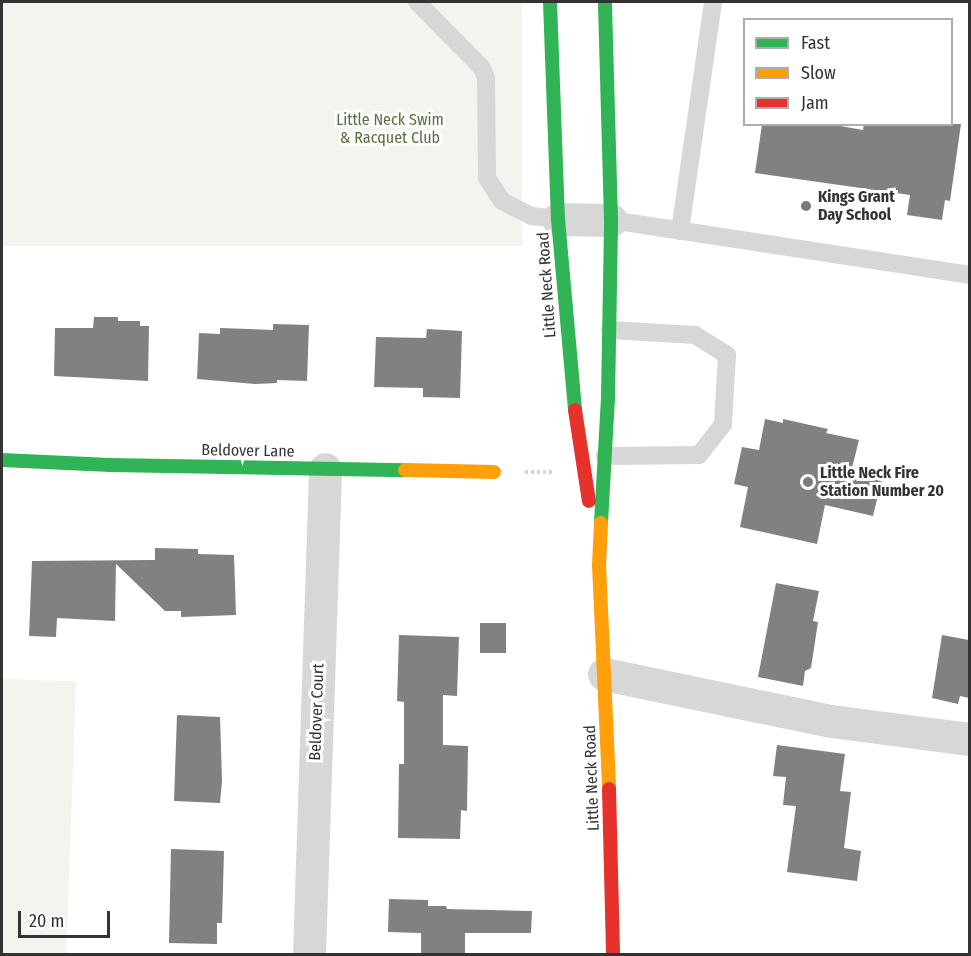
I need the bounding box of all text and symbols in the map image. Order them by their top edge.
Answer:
legend [743,18,953,126]
text: Fast [801,32,830,54]
text: Slow [801,62,836,84]
text: Jam [801,92,829,114]
park label: Little Neck Swim & Racquet Club [336,110,444,148]
place label: Kings Grant Day School [818,187,895,225]
marker: Kings Grant Day School [799,199,813,213]
street label: Little Neck Road [534,231,560,339]
street label: Beldover Lane [201,441,295,461]
place label: Little Neck Fire Station Number 20 [820,463,944,501]
marker: Little Neck Fire Station Number 20 [801,475,815,489]
street label: Beldover Court [306,663,328,761]
street label: Little Neck Road [581,725,603,831]
scale bar [21,899,112,937]
text: 20 m [29,910,64,932]

